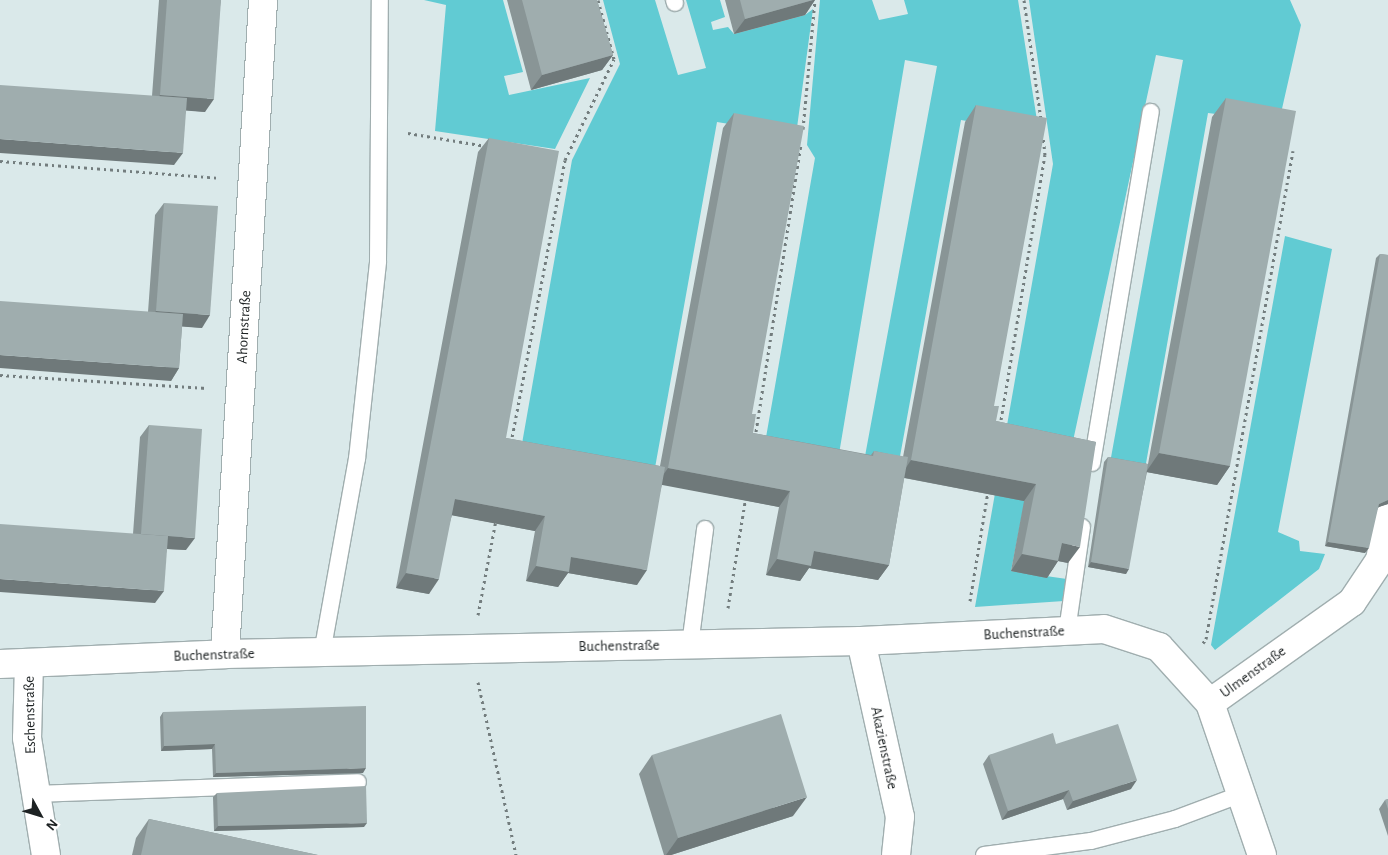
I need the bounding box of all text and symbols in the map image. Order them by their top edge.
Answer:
street label: Ahornstraße [233,290,255,364]
street label: Buchenstraße [983,622,1065,644]
street label: Buchenstraße [578,636,660,656]
street label: Ulmenstraße [1217,642,1289,702]
street label: Buchenstraße [173,645,255,665]
street label: Eschenstraße [20,676,40,754]
street label: Akazienstraße [866,705,902,791]
north arrow [15,790,65,840]
text: N [43,816,60,833]

